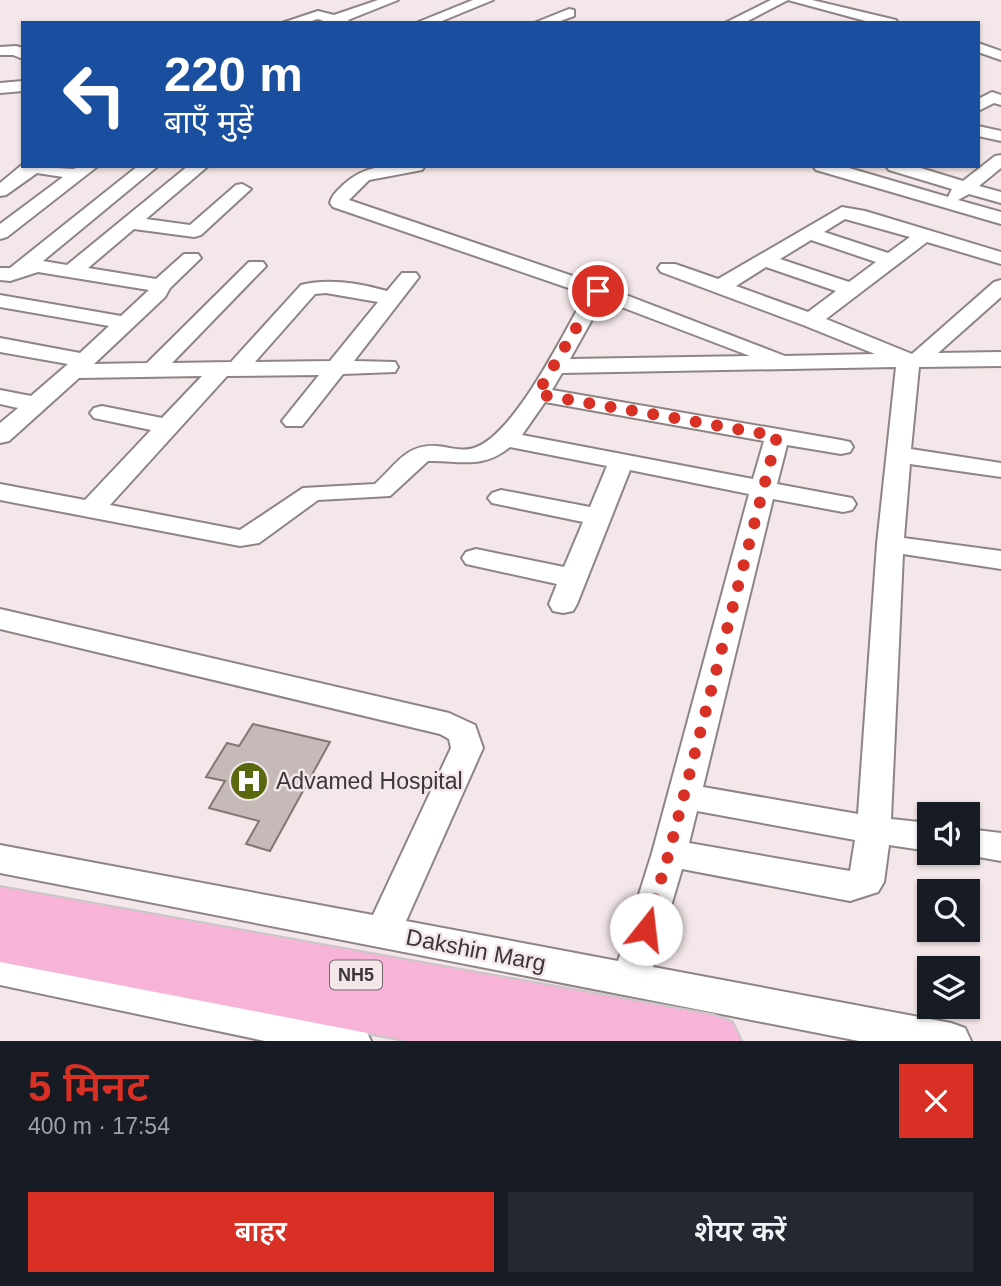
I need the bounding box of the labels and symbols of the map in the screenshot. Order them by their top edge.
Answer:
pin [568,261,628,321]
hospital icon: Advamed Hospital [228,760,270,802]
place label: Advamed Hospital [276,768,463,794]
position arrow [609,892,683,966]
street label: Dakshin Marg [404,924,548,976]
road number: NH5 [330,960,382,990]

